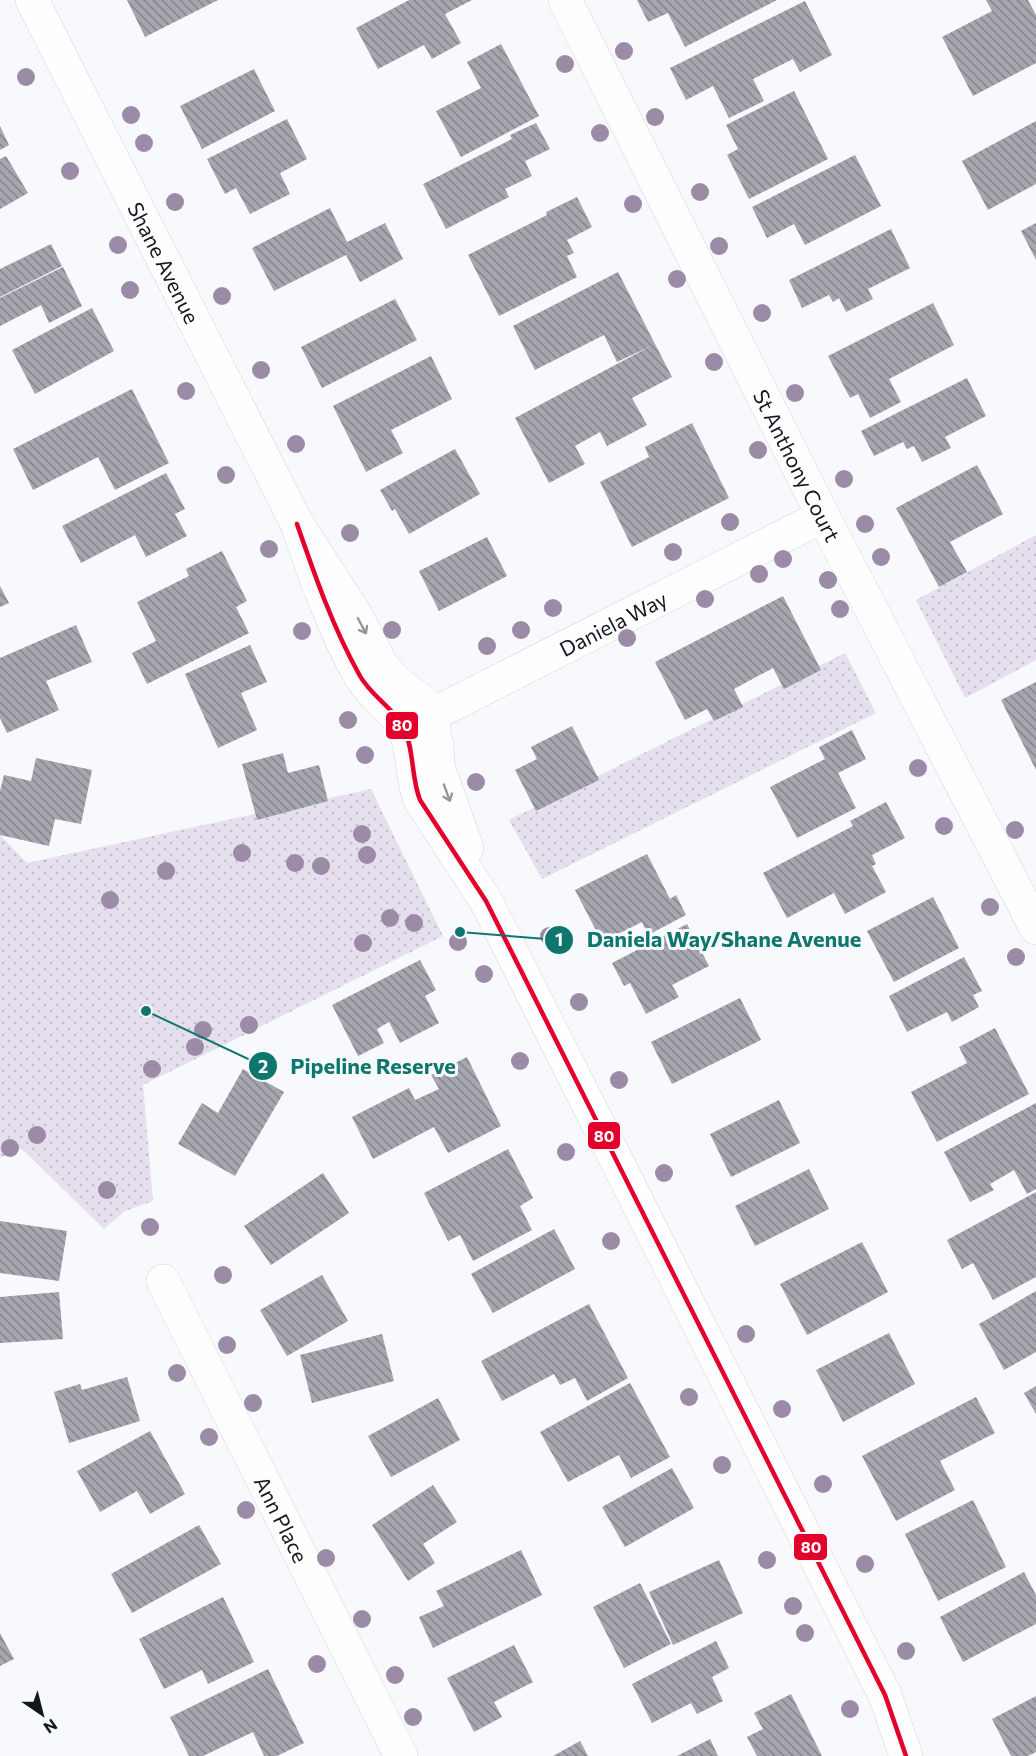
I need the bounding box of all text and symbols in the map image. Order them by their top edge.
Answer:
street label: Shane Avenue [124,198,206,327]
street label: St Anthony Court [749,385,846,545]
street label: Daniela Way [555,585,671,661]
one-way arrow [357,617,368,635]
line badge: 80 [385,711,419,740]
text: 80 [392,715,412,734]
one-way arrow [443,783,454,802]
callout: Daniela Way/Shane Avenue [544,920,873,960]
text: Daniela Way/Shane Avenue [587,925,861,952]
text: 1 [555,928,563,950]
callout: Pipeline Reserve [248,1046,468,1086]
text: Pipeline Reserve [290,1052,456,1079]
text: 2 [258,1055,268,1077]
line badge: 80 [587,1121,621,1150]
text: 80 [594,1126,614,1145]
street label: Ann Place [250,1471,314,1566]
line badge: 80 [793,1533,828,1561]
text: 80 [801,1537,821,1556]
north arrow [12,1684,72,1744]
text: N [41,1715,61,1738]

